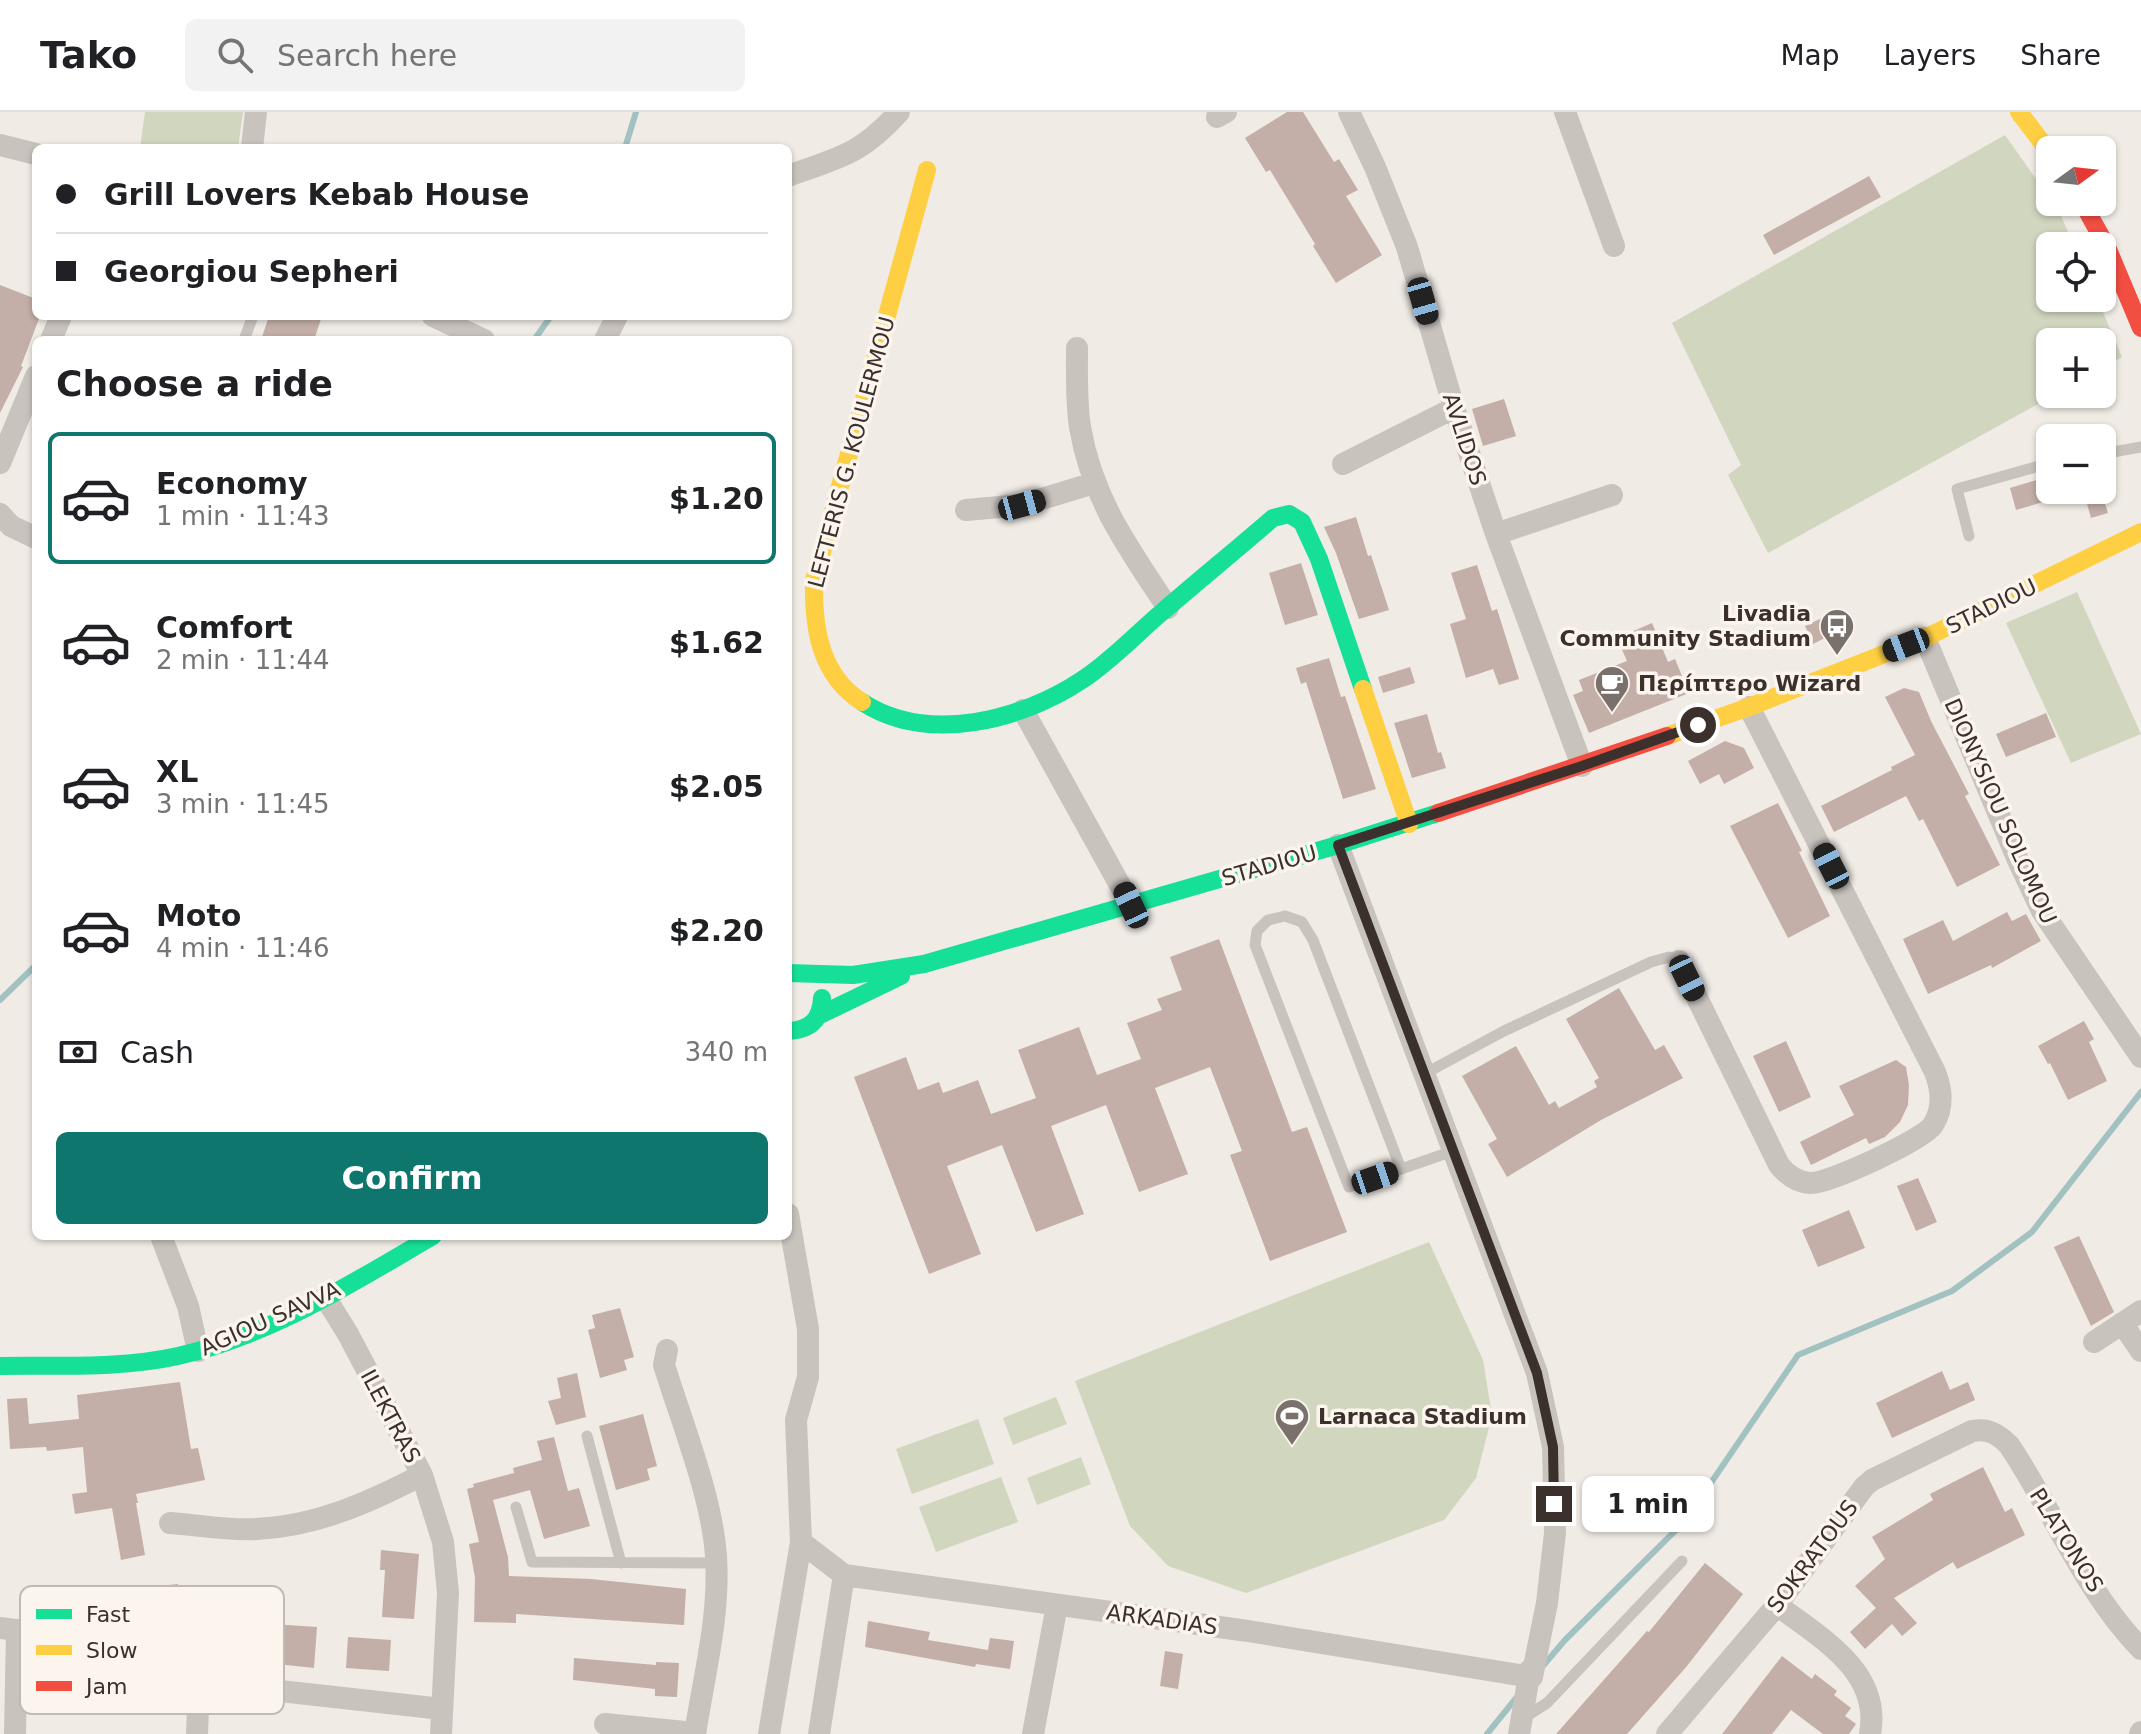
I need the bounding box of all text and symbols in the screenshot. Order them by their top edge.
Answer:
search box [185,19,745,91]
text: Tako [40,33,137,77]
icon: search [213,33,257,77]
text: Search here [277,38,457,73]
text: Map [1780,39,1840,72]
text: Layers [1884,39,1976,72]
text: Share [2020,39,2101,72]
north arrow [2036,136,2116,216]
map controls [2036,136,2116,504]
text: Grill Lovers Kebab House [104,177,529,212]
button: locate [2036,232,2116,312]
text: Georgiou Sepheri [104,254,399,289]
car [1405,275,1441,327]
street label: LEFTERIS G. KOULERMOU [803,314,900,591]
button: + [2036,328,2116,408]
text: Choose a ride [56,363,333,404]
street label: AVLIDOS [1438,390,1491,489]
button: − [2036,424,2116,504]
icon: car [60,462,132,534]
text: Economy [156,466,308,501]
text: $1.20 [669,481,764,516]
car [996,487,1048,523]
text: 1 min · 11:43 [156,501,330,531]
street label: STADIOU [1942,574,2041,639]
place label: Livadia Community Stadium [1559,601,1811,651]
icon: car [60,606,132,678]
bus stop icon: Livadia Community Stadium [1818,607,1856,657]
text: Comfort [156,610,293,645]
text: $1.62 [669,625,764,660]
car [1879,625,1933,665]
text: 2 min · 11:44 [156,645,330,675]
cafe icon: Περίπτερο Wizard [1593,664,1631,714]
place label: Περίπτερο Wizard [1638,671,1861,696]
street label: DIONYSIOU SOLOMOU [1940,695,2062,928]
route start [1680,707,1716,743]
icon: car [60,750,132,822]
text: XL [156,754,198,789]
text: $2.05 [669,769,764,804]
text: 3 min · 11:45 [156,789,330,819]
car [1809,839,1853,893]
street label: STADIOU [1219,840,1319,891]
car [1110,878,1152,932]
icon: car [60,894,132,966]
text: Moto [156,898,241,933]
text: $2.20 [669,913,764,948]
text: 4 min · 11:46 [156,933,330,963]
car [1666,951,1708,1005]
icon: cash [56,1030,100,1074]
text: Cash [120,1035,194,1070]
text: 340 m [685,1037,768,1067]
button: Confirm [56,1132,768,1224]
car [1348,1159,1402,1197]
street label: AGIOU SAVVA [196,1276,344,1360]
street label: ILEKTRAS [356,1365,426,1467]
sports icon: Larnaca Stadium [1273,1397,1311,1447]
place label: Larnaca Stadium [1318,1404,1527,1429]
callout: 1 min [1582,1476,1714,1532]
street label: PLATONOS [2025,1484,2108,1597]
route end [1536,1486,1572,1522]
text: 1 min [1607,1489,1689,1519]
street label: SOKRATOUS [1762,1495,1863,1617]
legend [20,1586,284,1714]
street label: ARKADIAS [1105,1599,1219,1640]
text: Fast [86,1602,131,1627]
text: Slow [86,1638,138,1663]
text: Jam [84,1674,127,1699]

